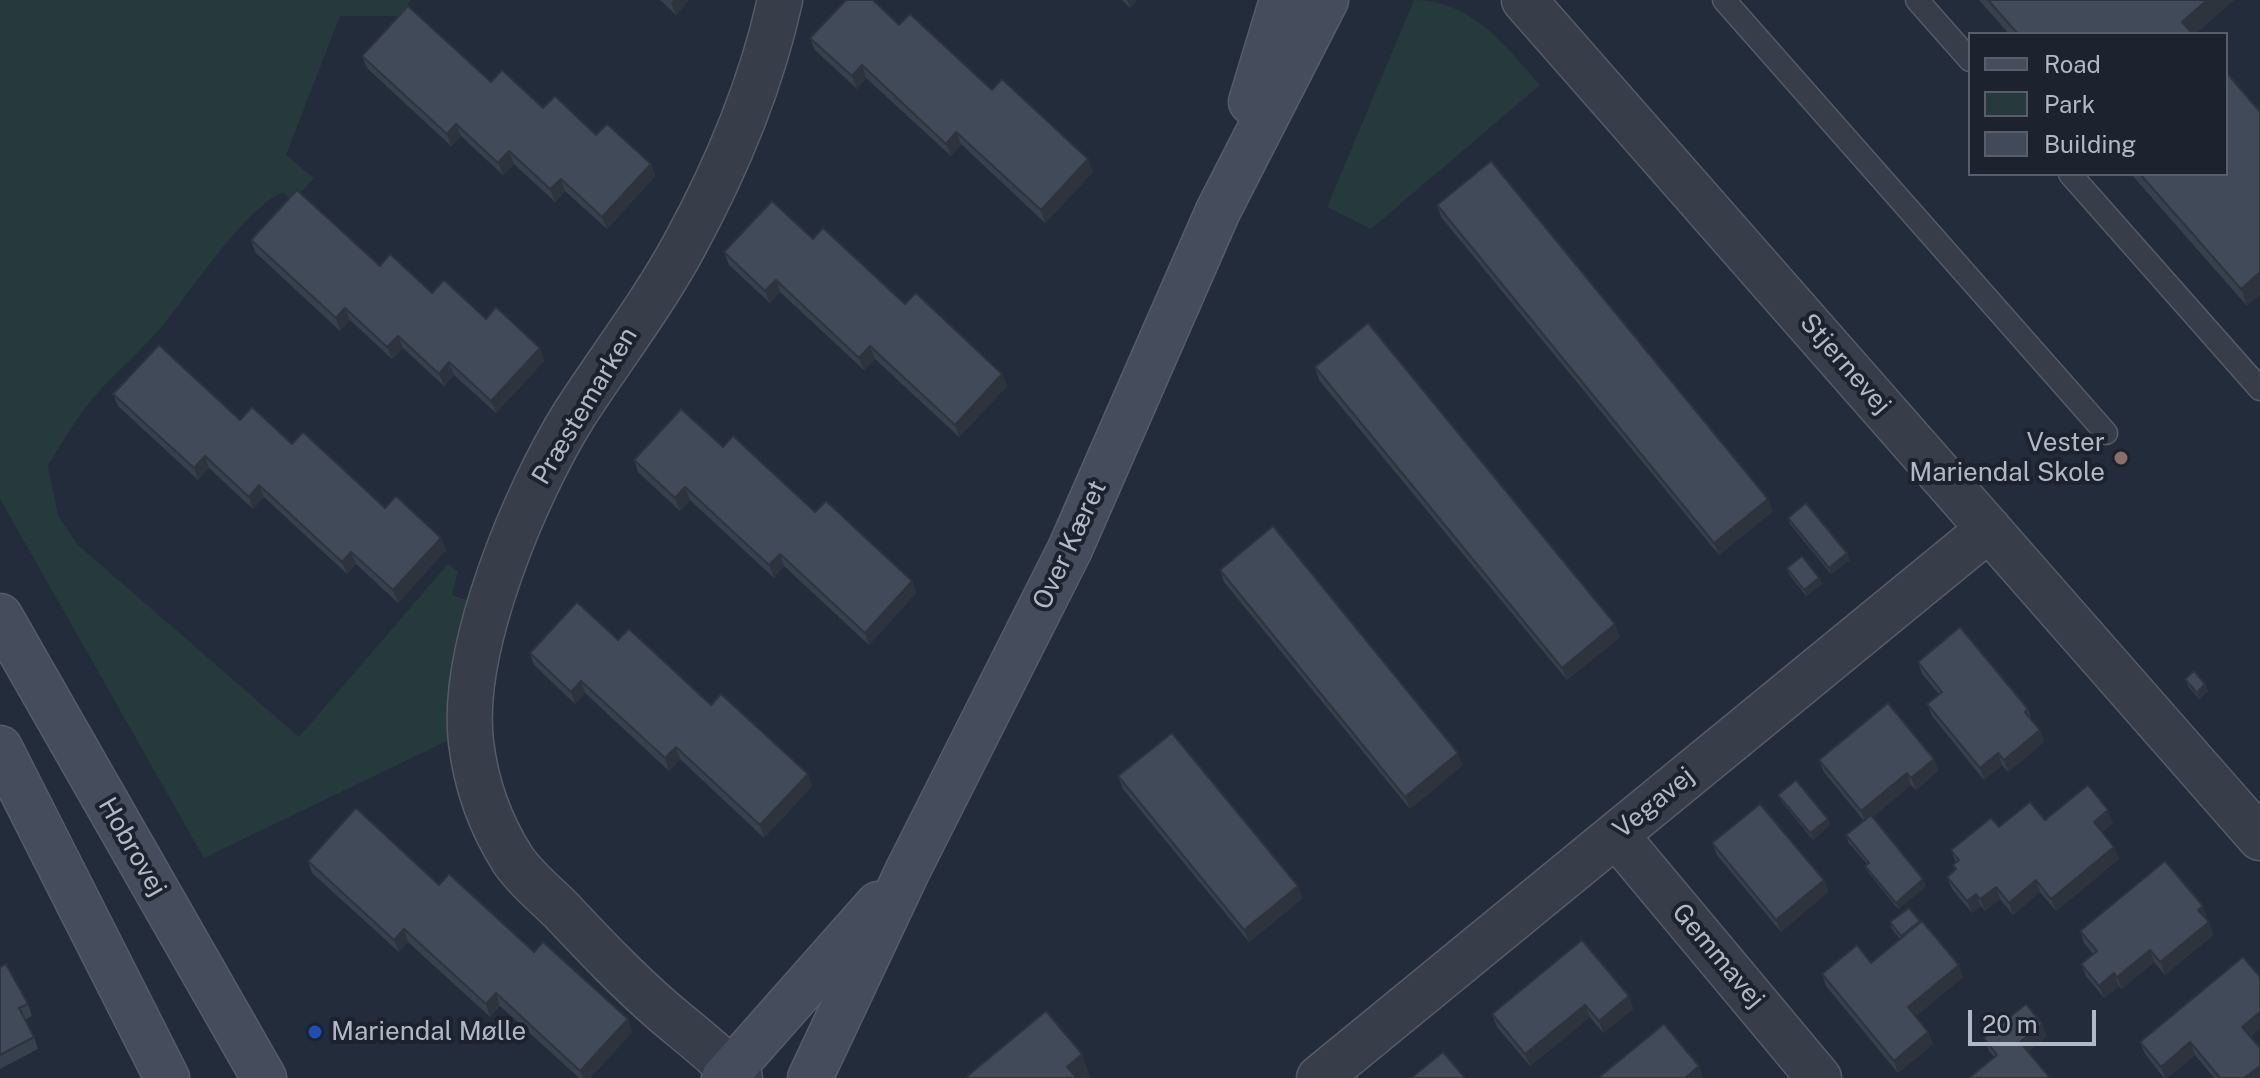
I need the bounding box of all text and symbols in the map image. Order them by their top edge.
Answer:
legend [1968,32,2228,176]
text: Road [2044,50,2101,78]
text: Park [2044,90,2095,118]
text: Building [2044,130,2136,158]
street label: Stjernevej [1793,307,1897,421]
street label: Præstemarken [526,322,644,490]
place label: Vester Mariendal Skole [1909,427,2105,488]
marker: Vester Mariendal Skole [2112,449,2130,467]
street label: Over Kæret [1027,476,1113,614]
street label: Vegavej [1607,761,1701,845]
street label: Hobrovej [91,792,173,902]
street label: Gemmavej [1665,897,1771,1015]
scale bar [1972,994,2100,1044]
text: 20 m [1982,1010,2038,1038]
place label: Mariendal Mølle [331,1016,526,1048]
marker: Mariendal Mølle [306,1023,324,1041]

